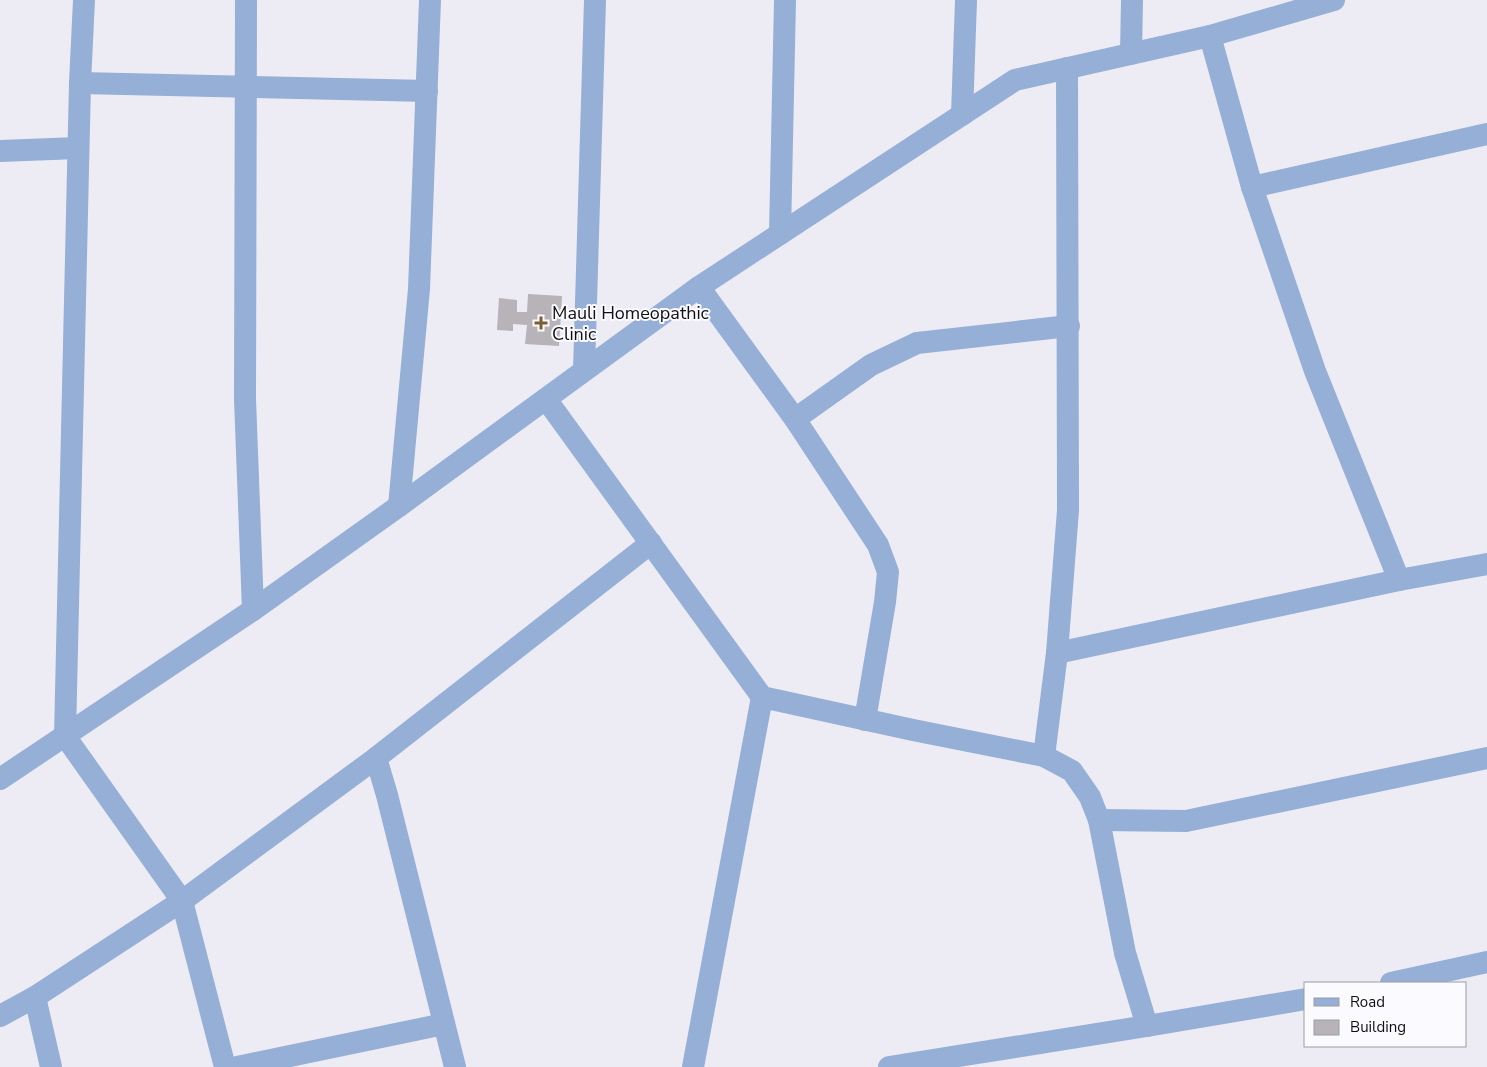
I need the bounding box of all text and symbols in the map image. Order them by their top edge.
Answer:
place label: Mauli Homeopathic Clinic [552,301,709,346]
marker: Mauli Homeopathic Clinic [534,316,548,330]
legend [1304,982,1467,1047]
text: Road [1350,992,1385,1012]
text: Building [1350,1017,1406,1037]

